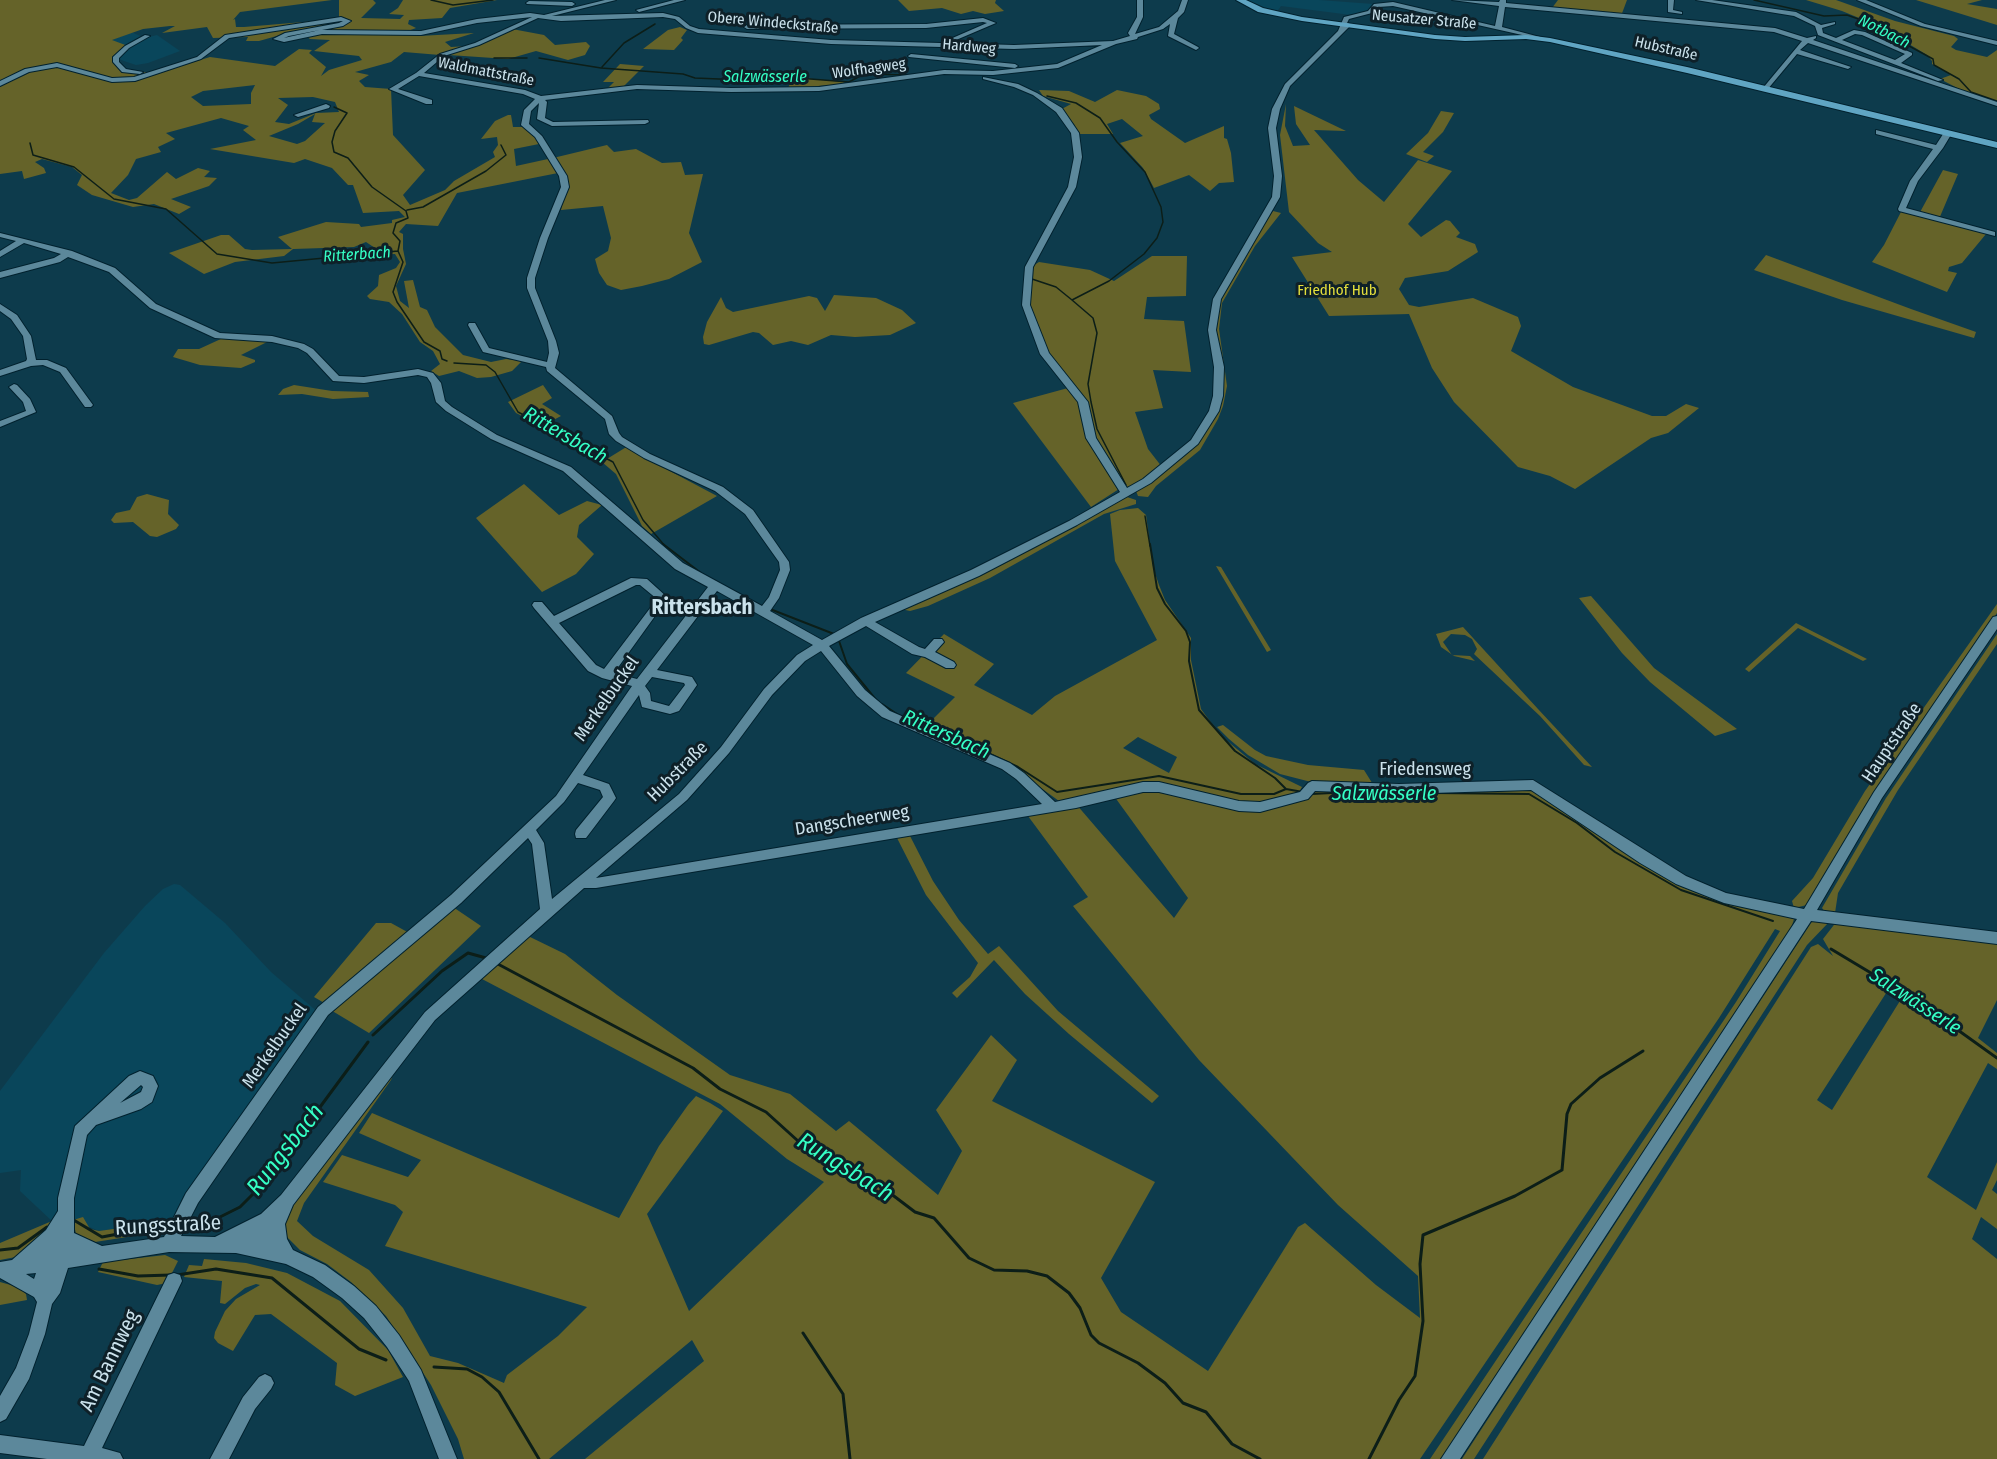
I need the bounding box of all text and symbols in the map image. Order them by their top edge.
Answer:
street label: Neusatzer Straße [1371,6,1477,34]
street label: Obere Windeckstraße [707,8,839,38]
water label: Notbach [1855,11,1913,53]
street label: Hubstraße [1633,33,1699,65]
street label: Hardweg [942,36,996,58]
street label: Waldmattstraße [436,54,536,90]
street label: Wolfhagweg [831,55,907,83]
water label: Salzwässerle [723,68,807,88]
water label: Ritterbach [322,243,392,267]
park label: Friedhof Hub [1297,282,1377,300]
water label: Rittersbach [519,402,611,470]
district label: Rittersbach [652,595,752,621]
street label: Merkelbuckel [570,653,644,745]
street label: Hauptstraße [1858,699,1926,787]
water label: Rittersbach [899,705,993,765]
street label: Hubstraße [643,737,713,807]
street label: Friedensweg [1379,759,1471,781]
water label: Salzwässerle [1332,782,1436,806]
street label: Dangscheerweg [794,801,910,841]
water label: Salzwässerle [1865,963,1965,1041]
street label: Merkelbuckel [238,1000,312,1092]
water label: Rungsbach [241,1098,331,1202]
water label: Rungsbach [791,1127,899,1209]
street label: Rungsstraße [114,1211,222,1241]
street label: Am Bannweg [75,1306,145,1416]

